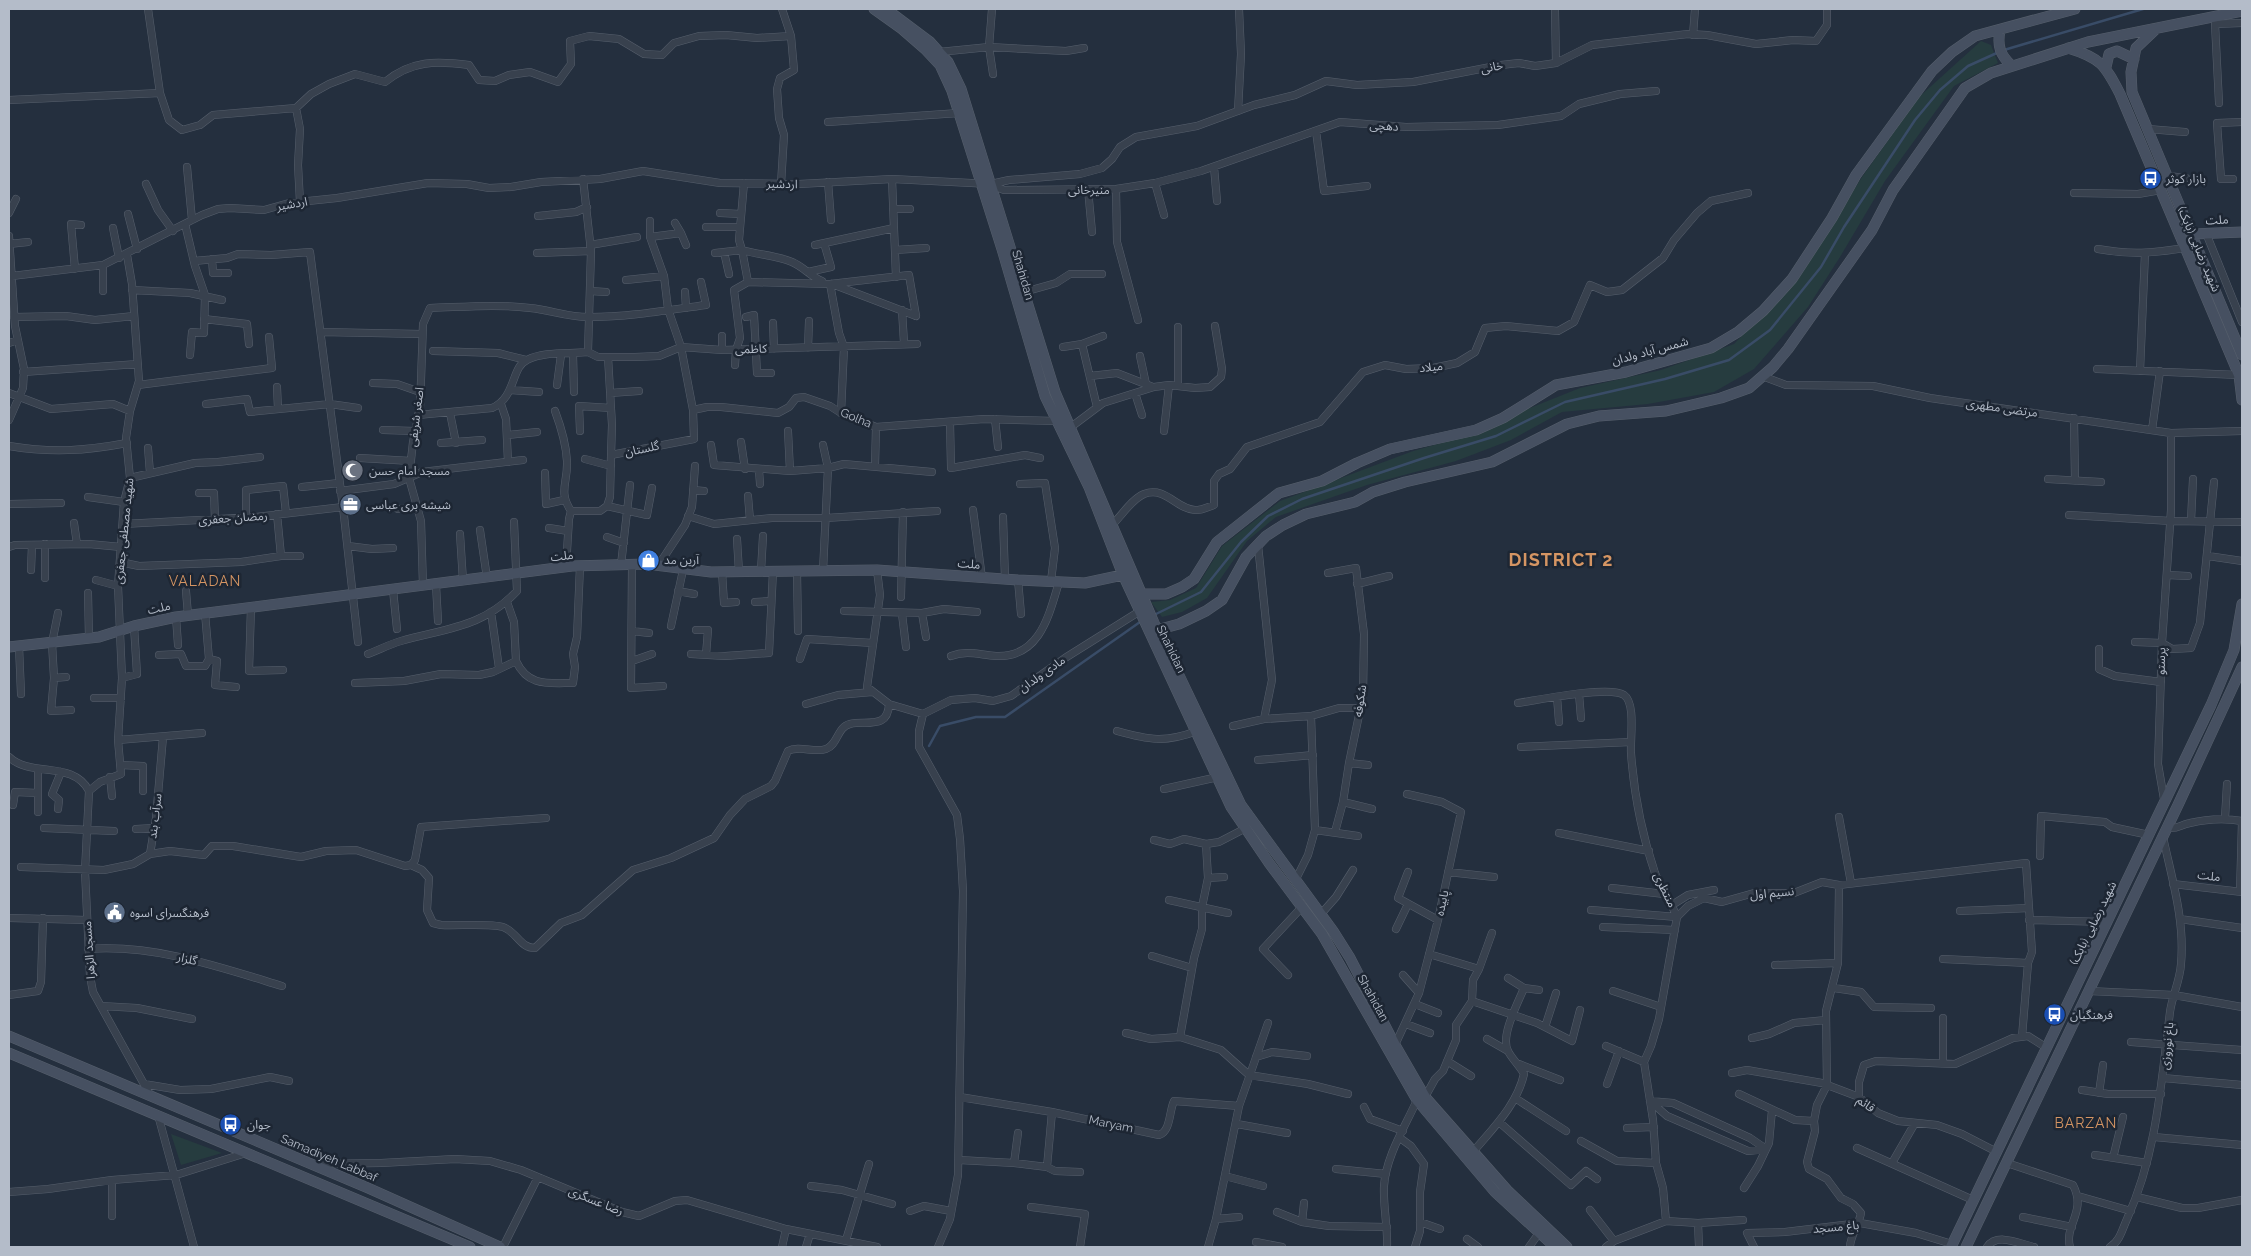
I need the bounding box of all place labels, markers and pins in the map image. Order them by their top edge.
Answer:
bus stop icon: بازار کوثر [2138,167,2162,191]
place label: بازار کوثر [2165,172,2206,186]
mosque icon: مسجد امام حسن [341,459,365,483]
place label: مسجد امام حسن [369,464,450,480]
office icon: شیشه بری عباسی [338,493,362,517]
place label: شیشه بری عباسی [366,498,451,512]
shop icon: آرین مد [636,548,660,572]
place label: آرین مد [664,553,699,567]
public building icon: فرهنگسرای اسوه [102,901,126,925]
place label: فرهنگسرای اسوه [130,906,209,920]
bus stop icon: فرهنگیان [2042,1003,2066,1027]
place label: فرهنگیان [2070,1008,2113,1022]
bus stop icon: جوان [219,1113,243,1137]
place label: جوان [247,1118,271,1132]

